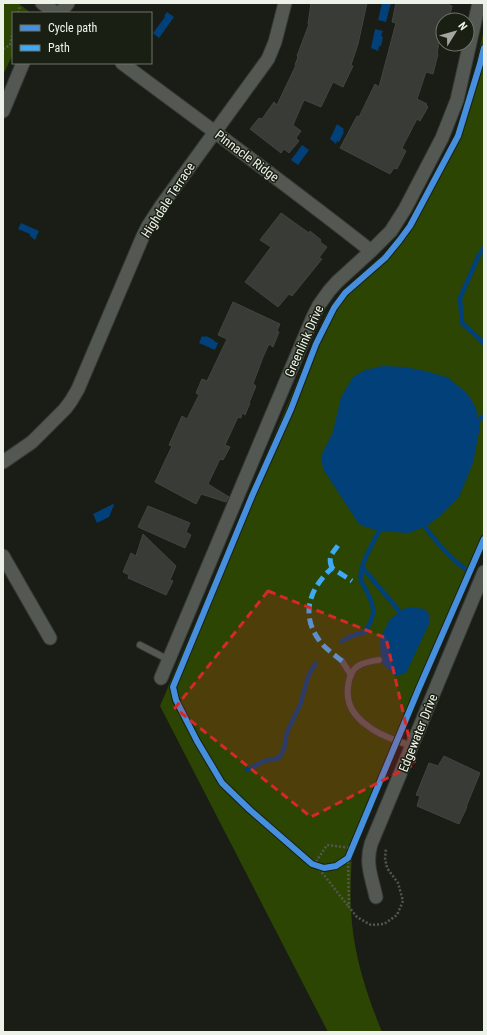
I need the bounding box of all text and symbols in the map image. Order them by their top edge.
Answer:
legend [12,12,152,64]
north arrow [435,12,475,52]
text: N [455,20,470,33]
text: Cycle path [48,21,98,35]
text: Path [48,41,70,55]
street label: Pinnacle Ridge [212,127,282,185]
street label: Highdale Terrace [138,160,198,240]
street label: Greenlink Drive [281,303,327,379]
street label: Edgewater Drive [396,692,440,774]

